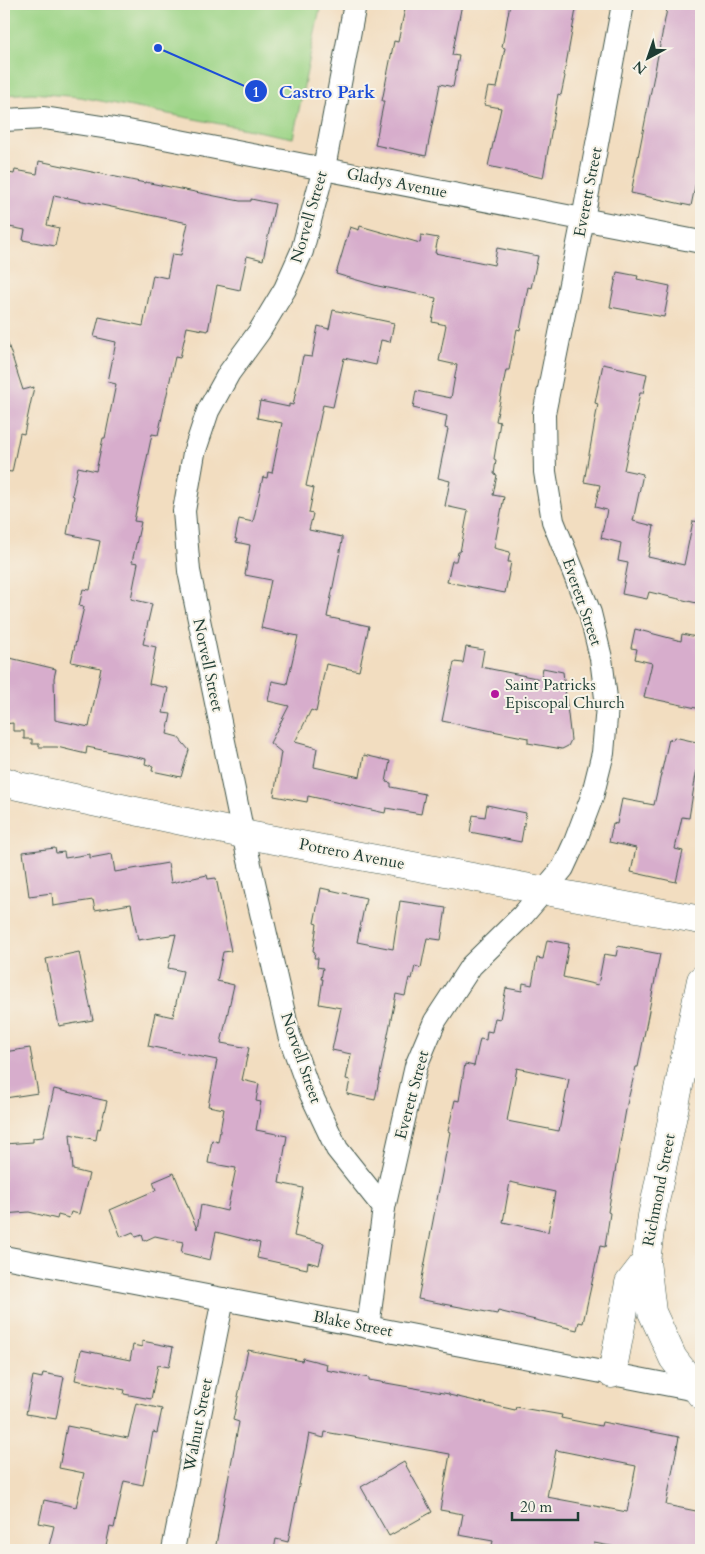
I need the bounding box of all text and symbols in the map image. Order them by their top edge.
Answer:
north arrow [622,32,672,82]
text: N [629,56,651,79]
callout: Castro Park [244,75,385,108]
text: Castro Park [279,80,376,105]
text: 1 [252,82,260,102]
street label: Everett Street [568,145,608,239]
street label: Gladys Avenue [345,162,449,204]
street label: Norvell Street [285,169,333,265]
street label: Everett Street [557,555,607,649]
street label: Norvell Street [187,617,229,713]
place label: Saint Patricks Episcopal Church [505,674,625,714]
marker: Saint Patricks Episcopal Church [489,688,501,700]
street label: Potrero Avenue [297,833,407,875]
street label: Norvell Street [275,1010,327,1106]
street label: Everett Street [390,1048,434,1142]
street label: Richmond Street [637,1132,681,1248]
street label: Blake Street [311,1306,395,1342]
street label: Walnut Street [178,1377,218,1474]
scale bar [512,1489,579,1521]
text: 20 m [520,1497,552,1517]

